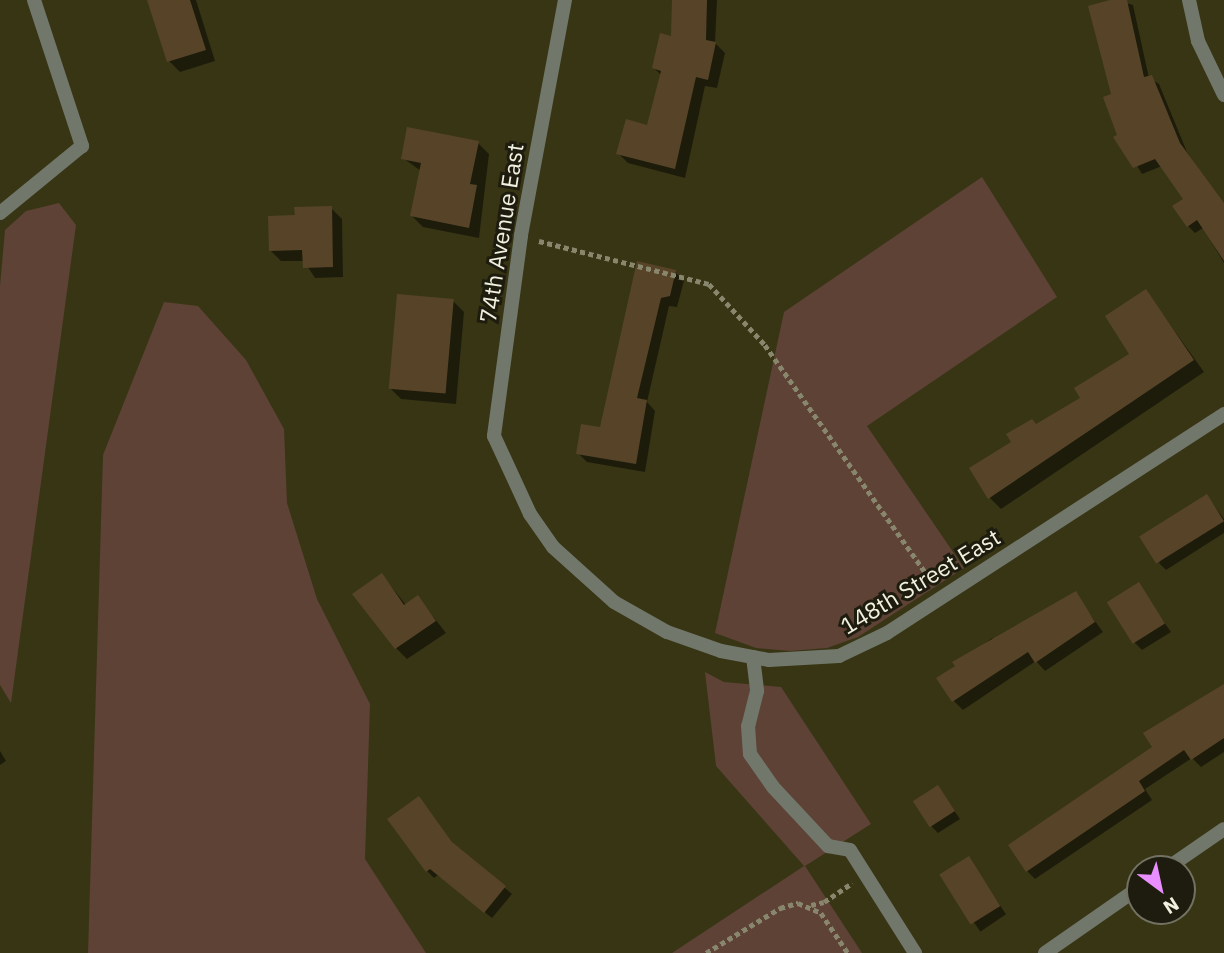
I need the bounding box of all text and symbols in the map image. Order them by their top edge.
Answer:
street label: 74th Avenue East [473,141,529,325]
street label: 148th Street East [835,522,1005,640]
north arrow [1126,855,1196,925]
text: N [1159,892,1184,920]

